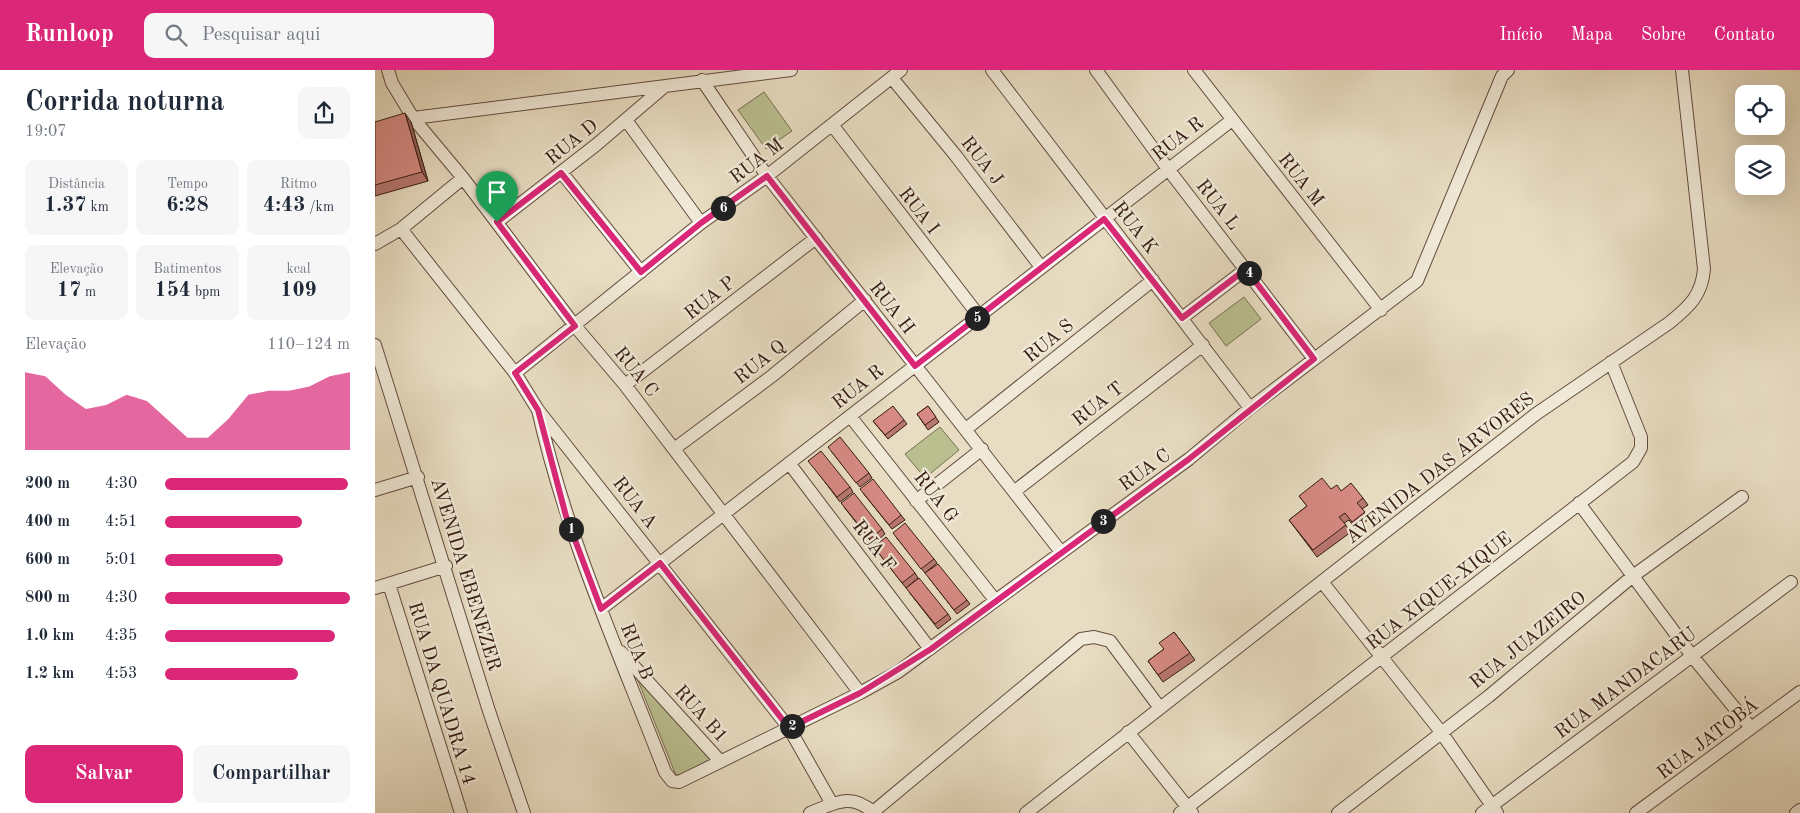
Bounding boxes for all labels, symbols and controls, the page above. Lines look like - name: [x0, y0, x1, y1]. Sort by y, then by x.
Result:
- search box: [144, 13, 494, 58]
- icon: search: [162, 21, 190, 49]
- text: Runloop: [25, 23, 114, 47]
- text: Pesquisar aqui: [202, 26, 320, 45]
- text: Início: [1499, 26, 1543, 44]
- text: Mapa: [1571, 26, 1613, 44]
- text: Sobre: [1641, 26, 1686, 44]
- text: Contato: [1714, 26, 1775, 44]
- map controls: [1735, 85, 1785, 195]
- button: locate: [1735, 85, 1785, 135]
- button: share: [298, 87, 350, 139]
- text: Corrida noturna: [25, 89, 225, 117]
- street label: RUA R: [1149, 114, 1208, 166]
- street label: RUA D: [543, 116, 602, 169]
- text: 19:07: [25, 124, 67, 140]
- street label: RUA J: [956, 134, 1006, 189]
- street label: RUA M: [727, 136, 788, 188]
- button: layers: [1735, 145, 1785, 195]
- street label: RUA M: [1274, 150, 1327, 211]
- pin: [476, 171, 518, 222]
- text: Distância: [48, 177, 105, 191]
- text: Tempo: [167, 177, 208, 191]
- text: Ritmo: [280, 177, 317, 191]
- street label: RUA L: [1192, 177, 1243, 234]
- icon: arrive: [483, 178, 511, 206]
- street label: RUA I: [894, 185, 942, 238]
- text: 1.37: [44, 195, 87, 216]
- text: 6:28: [166, 195, 209, 216]
- text: 4:43: [263, 195, 305, 216]
- pin: 6: [711, 196, 735, 220]
- street label: RUA K: [1108, 199, 1160, 258]
- text: km: [87, 200, 109, 214]
- text: /km: [305, 200, 334, 214]
- text: 6: [719, 201, 728, 215]
- pin: 4: [1237, 260, 1261, 286]
- text: Elevação: [50, 262, 103, 276]
- text: Batimentos: [153, 262, 222, 276]
- text: kcal: [286, 262, 311, 276]
- text: 4: [1245, 266, 1254, 280]
- street label: RUA P: [682, 273, 740, 325]
- street label: RUA H: [865, 279, 917, 338]
- text: 17: [57, 280, 81, 301]
- text: 154: [154, 280, 191, 301]
- text: 109: [280, 280, 317, 301]
- text: m: [81, 285, 96, 299]
- text: bpm: [191, 285, 221, 299]
- pin: 5: [965, 306, 989, 330]
- text: 5: [973, 311, 982, 325]
- street label: RUA S: [1021, 316, 1078, 367]
- text: Elevação: [25, 337, 86, 353]
- text: 110–124 m: [267, 337, 350, 353]
- street label: RUA Q: [731, 337, 790, 389]
- street label: RUA C: [609, 344, 661, 401]
- street label: RUA R: [829, 362, 888, 414]
- street label: RUA T: [1069, 379, 1128, 431]
- street label: AVENIDA DAS ÁRVORES: [1340, 387, 1538, 548]
- street label: RUA C: [1116, 446, 1175, 496]
- street label: RUA G: [909, 468, 961, 527]
- street label: RUA A: [608, 474, 660, 534]
- text: 200 m: [25, 476, 70, 492]
- text: 4:30: [105, 476, 137, 492]
- street label: AVENIDA EBENEZER: [426, 476, 503, 674]
- pin: 3: [1091, 508, 1115, 534]
- text: 400 m: [25, 514, 70, 530]
- text: 4:51: [105, 514, 137, 530]
- text: 3: [1099, 514, 1108, 528]
- pin: 1: [559, 516, 583, 542]
- street label: RUA F: [848, 517, 898, 576]
- text: 1: [567, 522, 576, 536]
- street label: RUA XIQUE-XIQUE: [1363, 529, 1516, 654]
- text: 600 m: [25, 552, 70, 568]
- text: 5:01: [105, 552, 137, 568]
- street label: RUA JUAZEIRO: [1467, 588, 1590, 693]
- text: 800 m: [25, 590, 70, 606]
- text: 4:30: [105, 590, 137, 606]
- street label: RUA DA QUADRA 14: [404, 600, 478, 788]
- street label: RUA B: [616, 621, 656, 683]
- street label: RUA MANDACARU: [1552, 625, 1701, 743]
- text: 1.0 km: [25, 628, 74, 644]
- text: 4:35: [105, 628, 137, 644]
- text: 1.2 km: [25, 666, 74, 682]
- text: 4:53: [105, 666, 137, 682]
- street label: RUA B1: [670, 682, 731, 747]
- street label: RUA JATOBÁ: [1652, 692, 1763, 784]
- pin: 2: [779, 714, 805, 738]
- text: 2: [788, 719, 797, 733]
- button: Salvar: [25, 745, 183, 803]
- button: Compartilhar: [193, 745, 350, 803]

